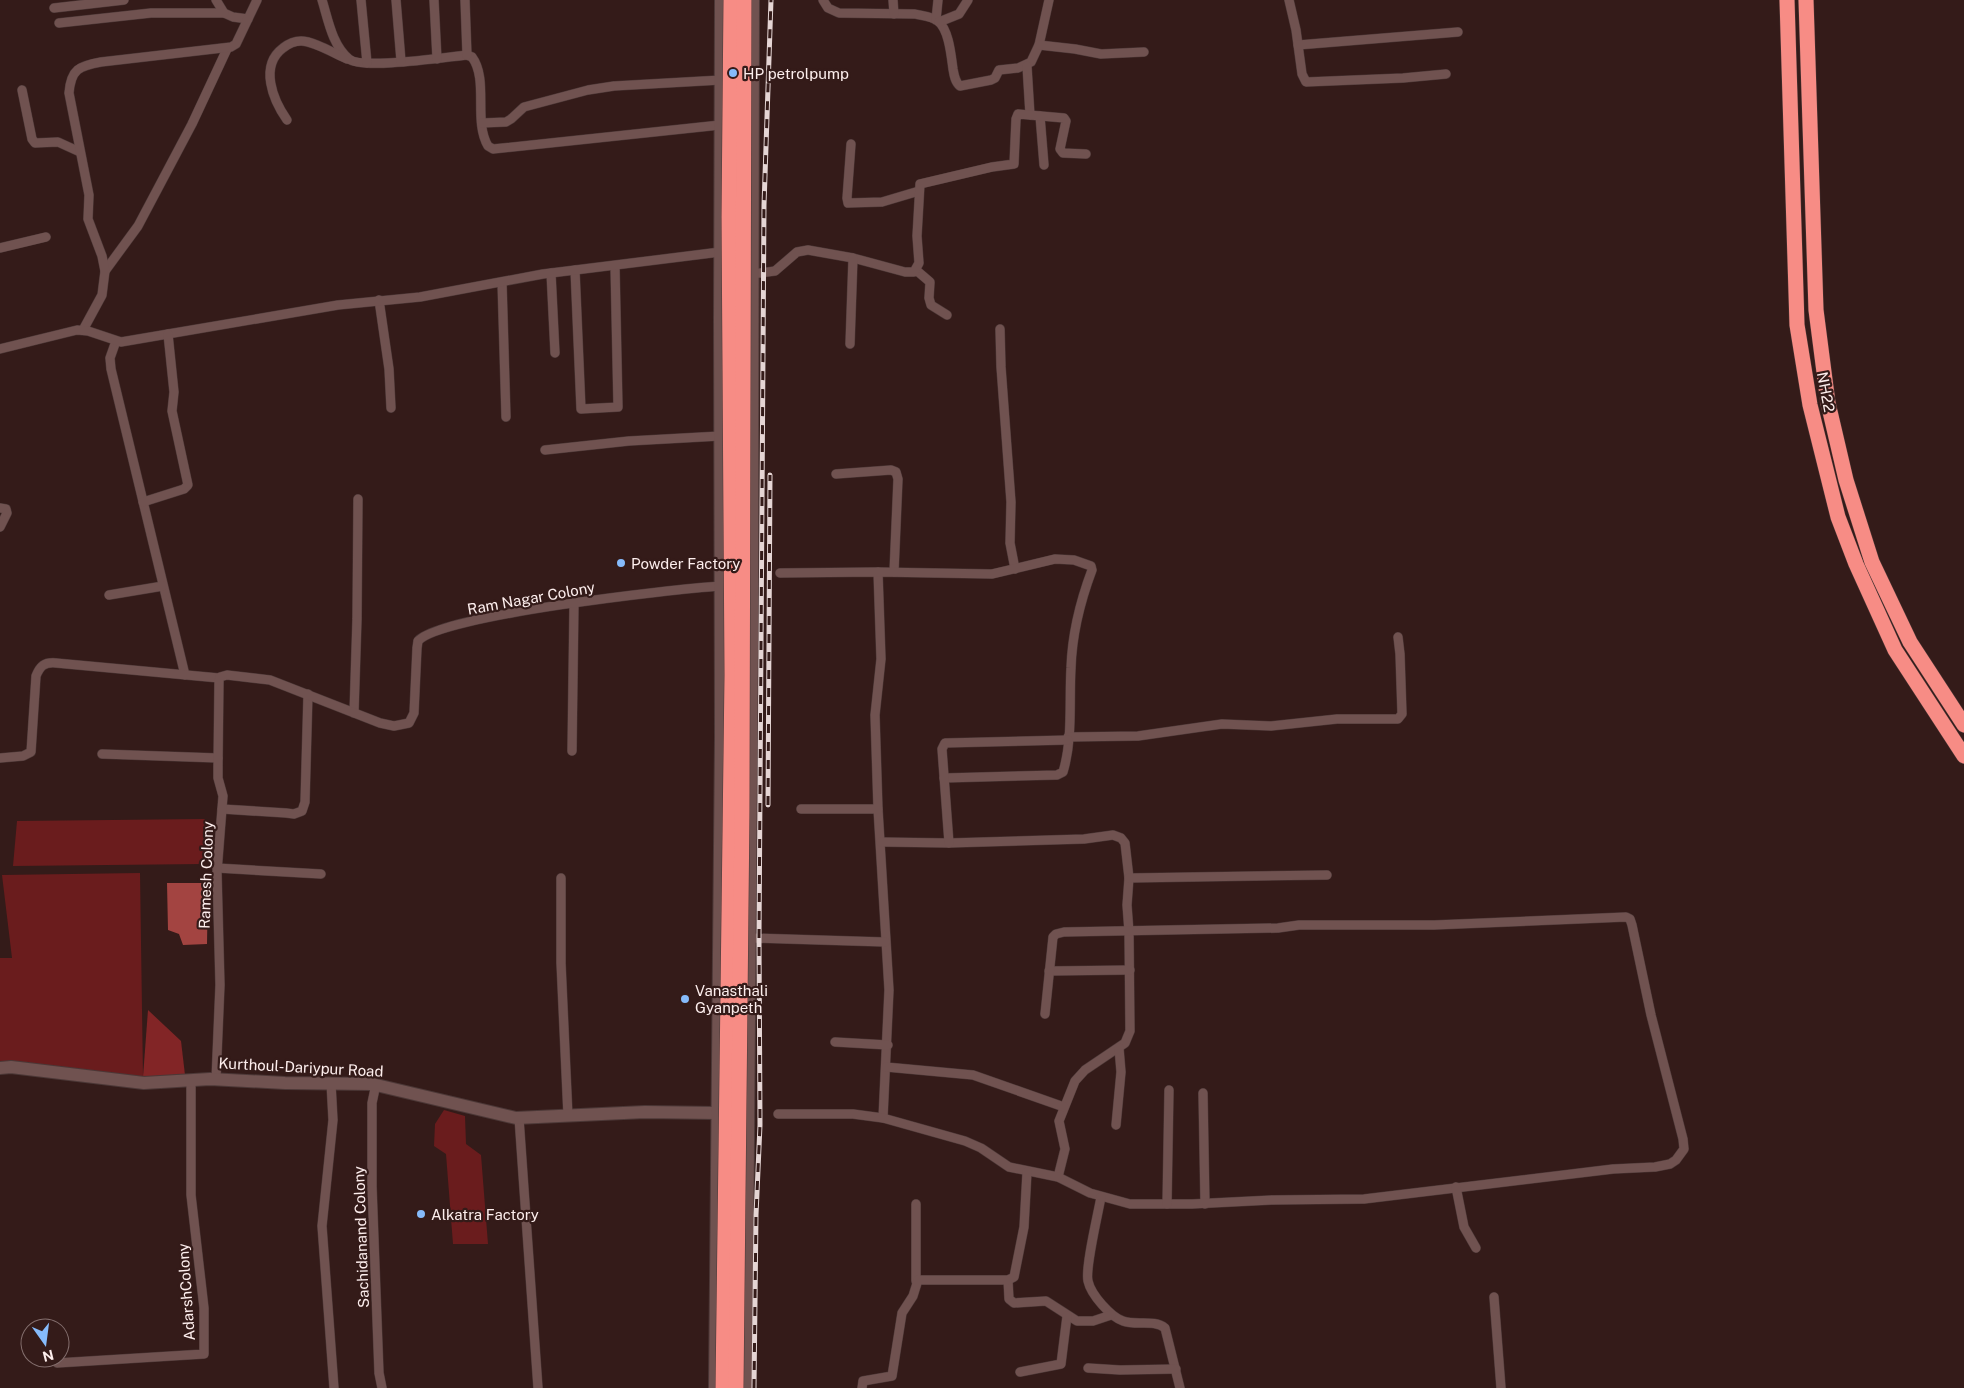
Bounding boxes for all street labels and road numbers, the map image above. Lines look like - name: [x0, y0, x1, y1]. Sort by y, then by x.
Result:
- street label: NH22: [1814, 370, 1838, 414]
- street label: Ram Nagar Colony: [466, 578, 596, 618]
- street label: Ramesh Colony: [196, 821, 216, 929]
- street label: Kurthoul-Dariypur Road: [218, 1054, 384, 1080]
- street label: Sachidanand Colony: [350, 1166, 372, 1308]
- street label: AdarshColony: [174, 1243, 198, 1341]

